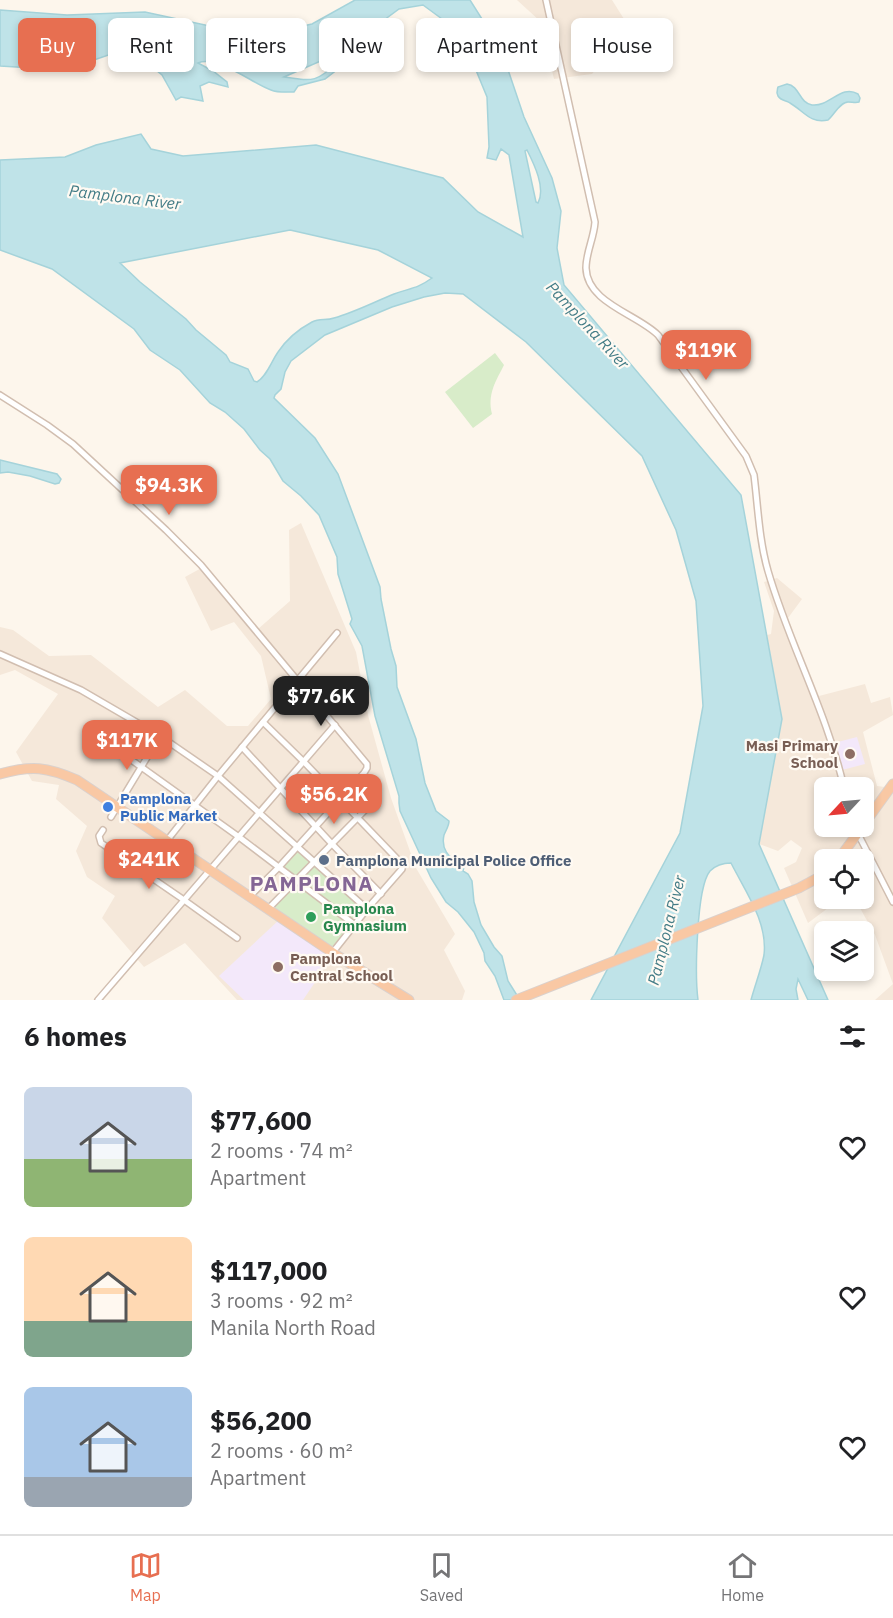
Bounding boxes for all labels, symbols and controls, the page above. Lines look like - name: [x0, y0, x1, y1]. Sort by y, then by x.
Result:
- chip: Buy: [18, 18, 96, 72]
- chip: Rent: [108, 18, 194, 72]
- chip: Filters: [206, 18, 307, 72]
- chip: New: [319, 18, 404, 72]
- chip: Apartment: [416, 18, 559, 72]
- chip: House: [571, 18, 673, 72]
- water label: Pamplona River: [68, 180, 183, 214]
- water label: Pamplona River: [542, 277, 634, 374]
- pin: $119K: [664, 330, 748, 381]
- text: $119K: [675, 336, 737, 363]
- pin: $94.3K: [120, 465, 218, 516]
- text: $94.3K: [135, 471, 203, 498]
- pin: $77.6K: [272, 676, 370, 727]
- text: $77.6K: [287, 682, 355, 709]
- pin: $117K: [85, 720, 169, 771]
- text: $117K: [96, 726, 158, 753]
- place label: Masi Primary School: [746, 736, 838, 772]
- marker: Masi Primary School: [843, 747, 857, 761]
- pin: $56.2K: [285, 774, 383, 825]
- north arrow: [814, 777, 874, 837]
- map controls: [814, 777, 874, 981]
- text: $56.2K: [300, 780, 368, 807]
- place label: Pamplona Public Market: [120, 789, 218, 825]
- marker: Pamplona Public Market: [101, 800, 115, 814]
- pin: $241K: [107, 839, 191, 890]
- text: $241K: [118, 845, 180, 872]
- button: locate: [814, 849, 874, 909]
- place label: Pamplona Municipal Police Office: [336, 851, 571, 870]
- marker: Pamplona Municipal Police Office: [317, 853, 331, 867]
- district label: PAMPLONA: [250, 869, 374, 897]
- water label: Pamplona River: [643, 872, 690, 987]
- place label: Pamplona Gymnasium: [323, 899, 407, 935]
- marker: Pamplona Gymnasium: [304, 910, 318, 924]
- button: layers: [814, 921, 874, 981]
- place label: Pamplona Central School: [290, 949, 393, 985]
- marker: Pamplona Central School: [271, 960, 285, 974]
- text: 6 homes: [24, 1019, 127, 1053]
- icon: filters: [836, 1020, 869, 1053]
- text: $77,600: [210, 1103, 312, 1137]
- icon: home: [72, 1111, 144, 1183]
- icon: heart: [836, 1131, 869, 1164]
- text: 2 rooms · 74 m²: [210, 1137, 353, 1164]
- text: Apartment: [210, 1164, 306, 1191]
- text: $117,000: [210, 1253, 327, 1287]
- icon: home: [72, 1261, 144, 1333]
- icon: heart: [836, 1281, 869, 1314]
- text: 3 rooms · 92 m²: [210, 1287, 353, 1314]
- text: Manila North Road: [210, 1314, 376, 1341]
- text: $56,200: [210, 1403, 312, 1437]
- icon: home: [72, 1411, 144, 1483]
- icon: heart: [836, 1431, 869, 1464]
- text: 2 rooms · 60 m²: [210, 1437, 353, 1464]
- text: Apartment: [210, 1464, 306, 1491]
- tab: Map: [129, 1549, 162, 1605]
- tab: Saved: [420, 1549, 463, 1605]
- tab: Home: [721, 1549, 764, 1605]

